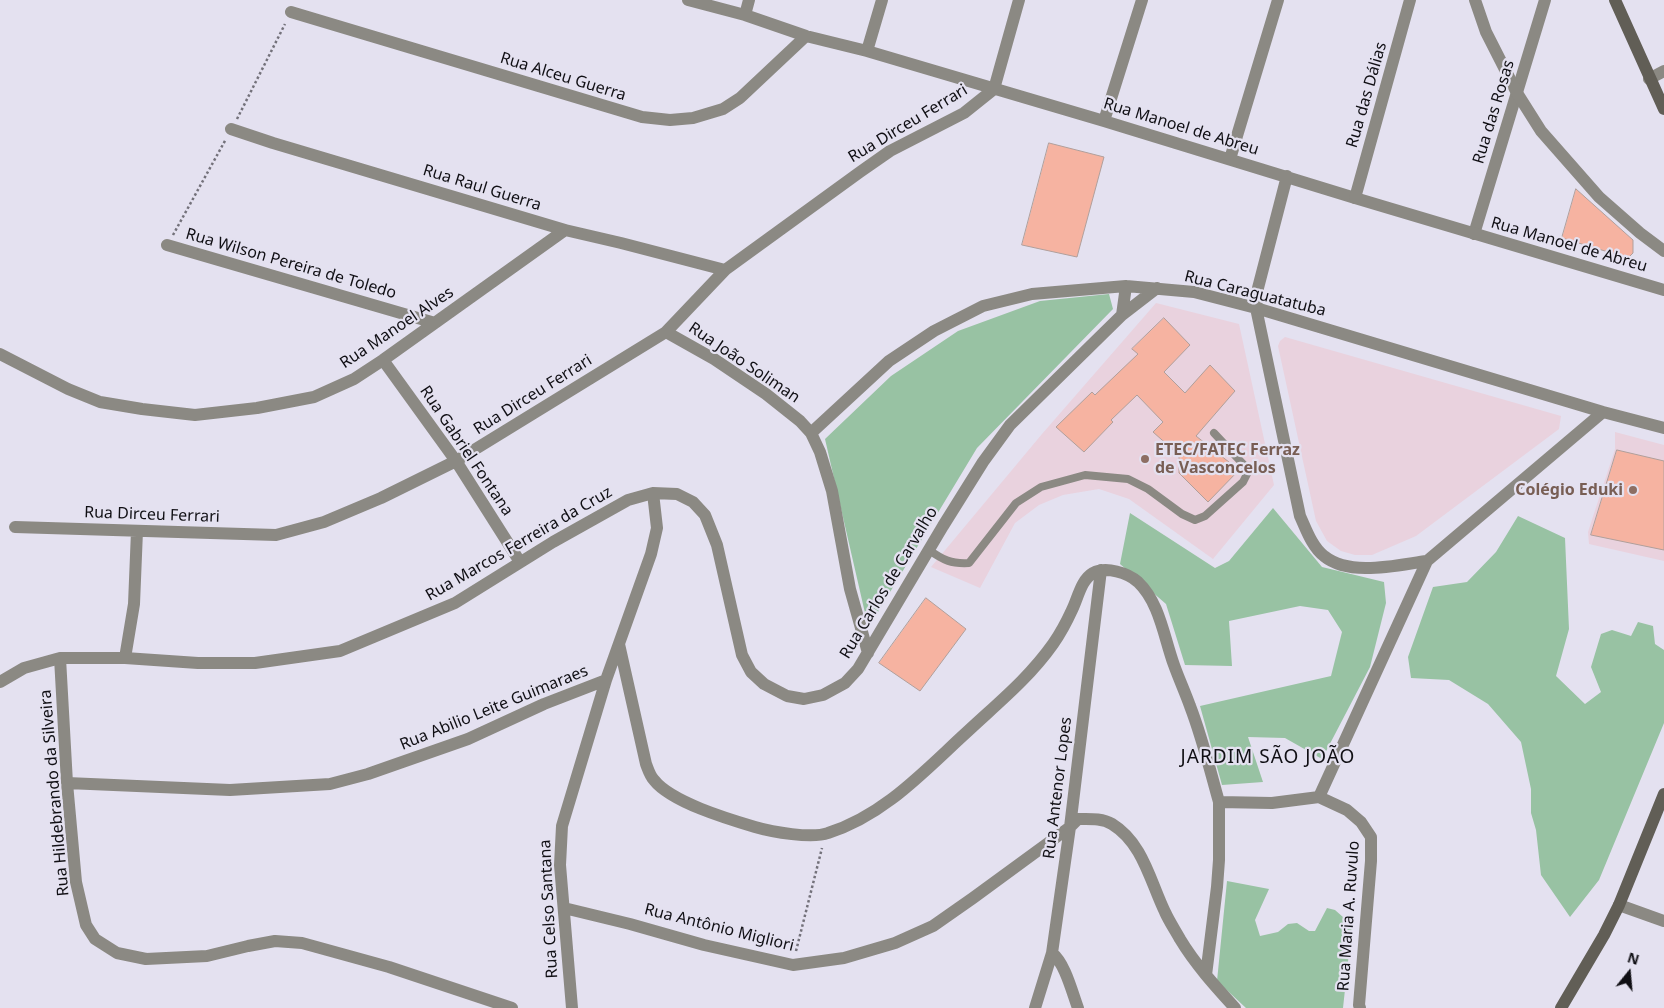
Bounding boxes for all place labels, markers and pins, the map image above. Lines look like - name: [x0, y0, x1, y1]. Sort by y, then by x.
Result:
- place label: ETEC/FATEC Ferraz de Vasconcelos: [1155, 440, 1300, 478]
- marker: ETEC/FATEC Ferraz de Vasconcelos: [1139, 453, 1151, 465]
- place label: Colégio Eduki: [1515, 480, 1623, 500]
- marker: Colégio Eduki: [1627, 484, 1639, 496]

